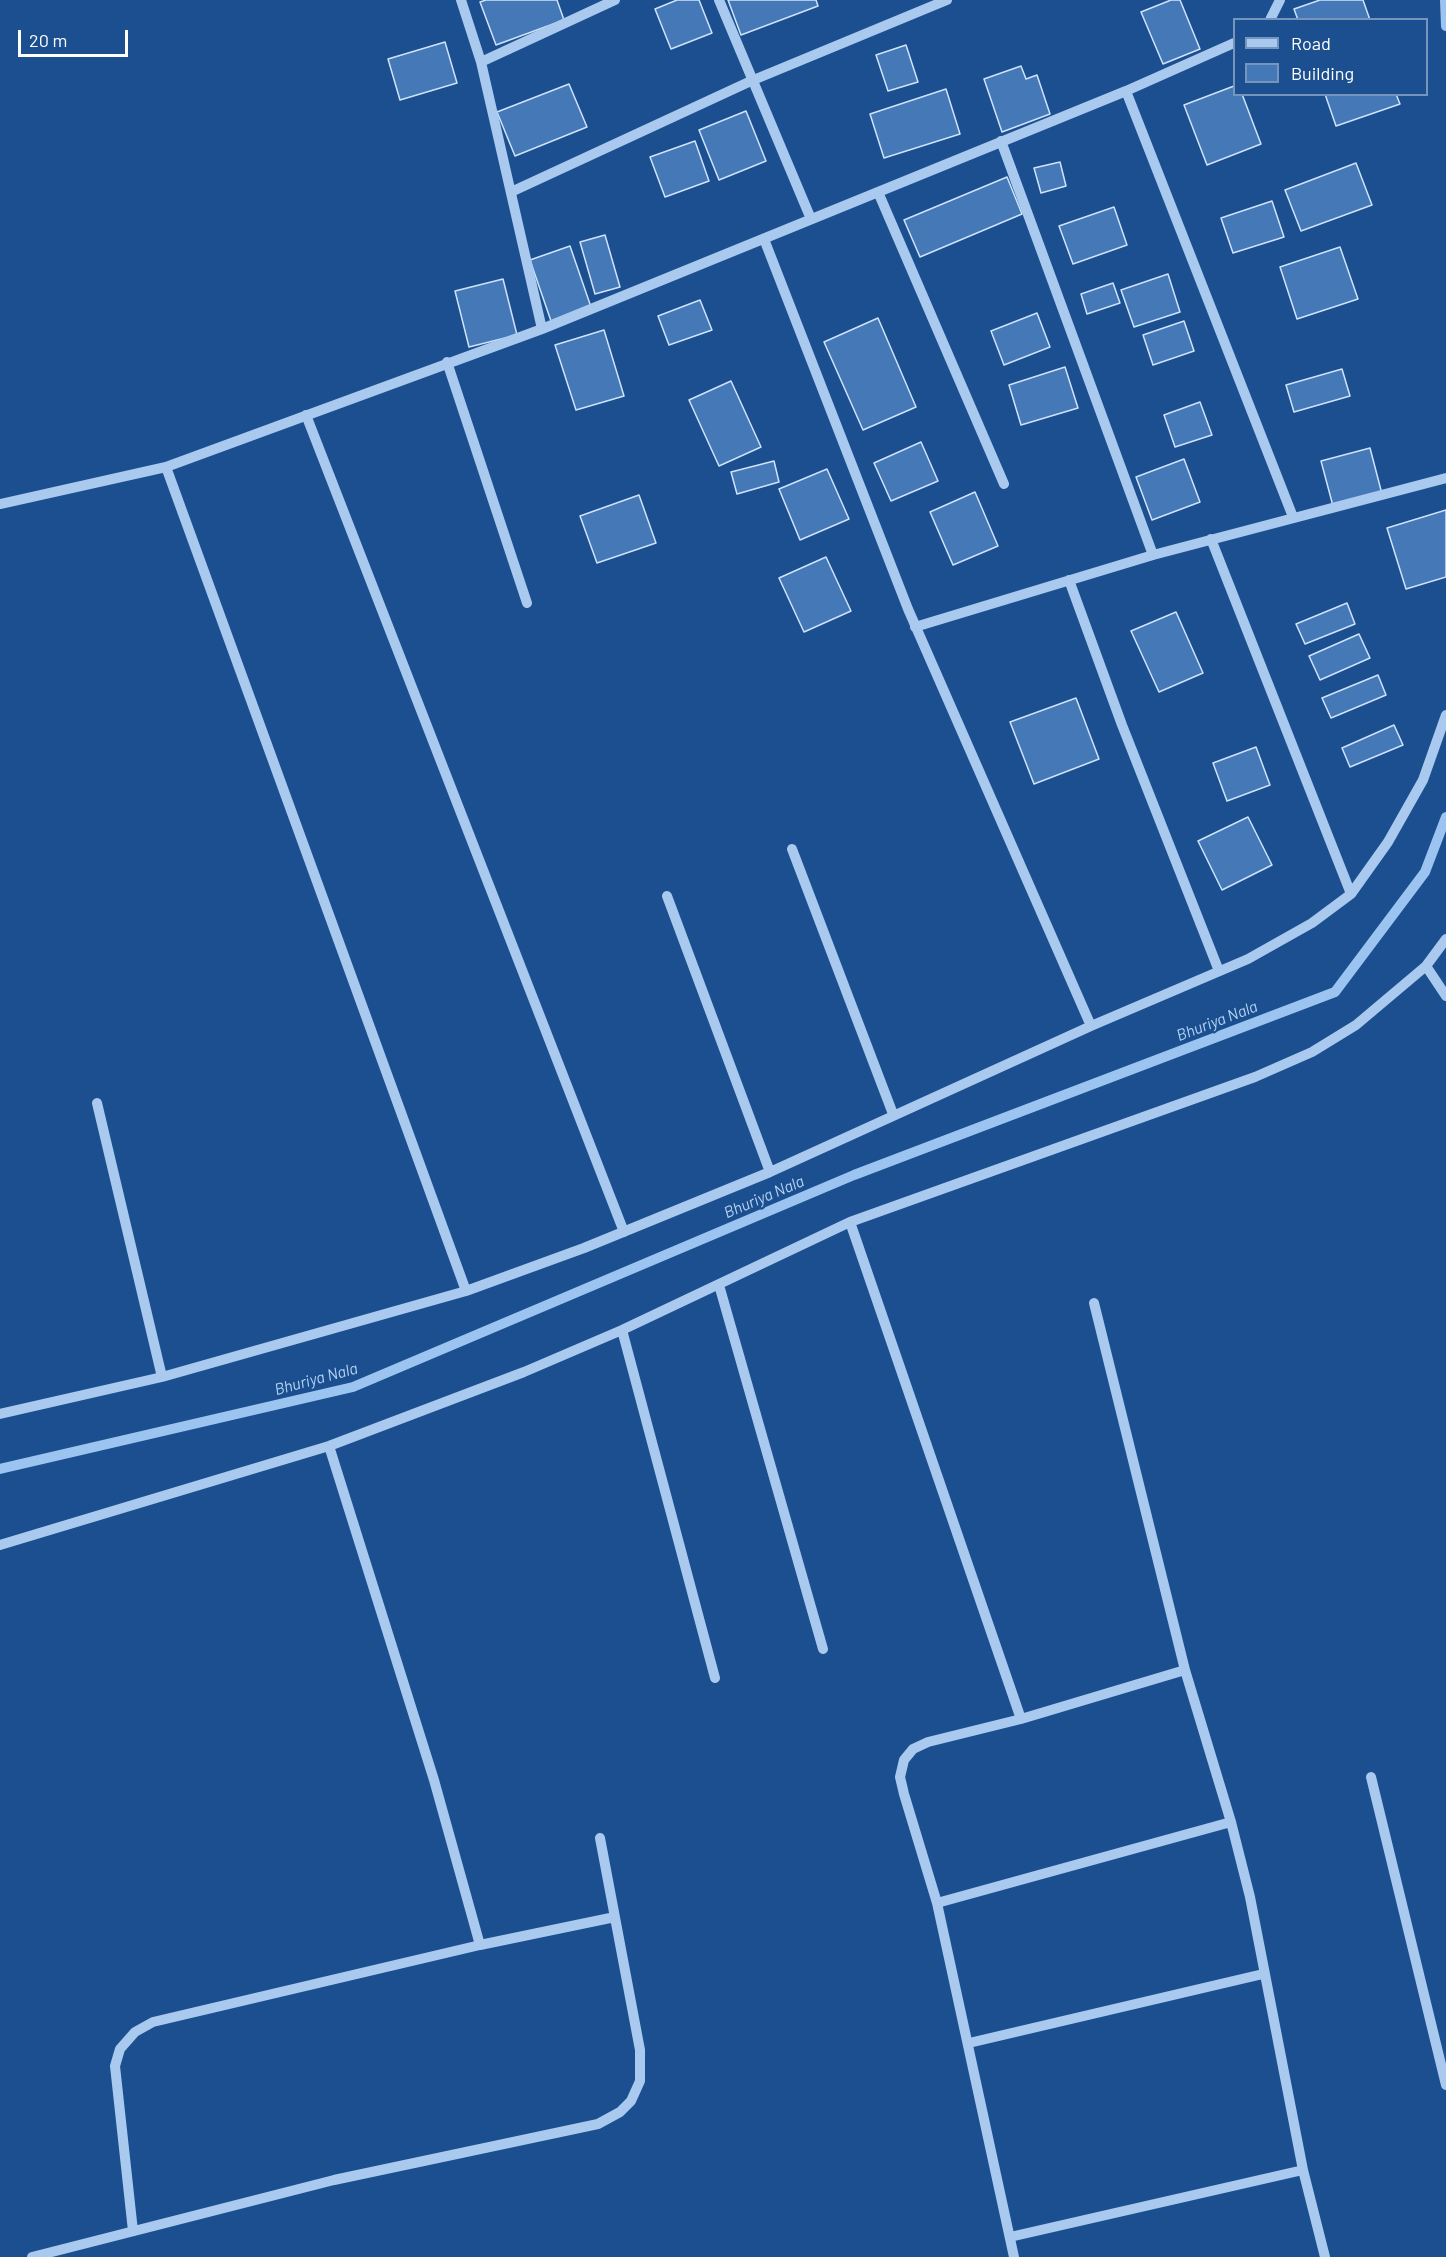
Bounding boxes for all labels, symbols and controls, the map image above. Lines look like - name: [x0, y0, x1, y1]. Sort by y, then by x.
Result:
- scale bar: [21, 18, 130, 56]
- legend: [1233, 18, 1428, 96]
- text: 20 m: [29, 29, 67, 51]
- text: Road: [1291, 32, 1331, 54]
- text: Building: [1291, 62, 1354, 84]
- water label: Bhuriya Nala: [1174, 997, 1260, 1045]
- water label: Bhuriya Nala: [721, 1171, 807, 1223]
- water label: Bhuriya Nala: [272, 1359, 360, 1399]

